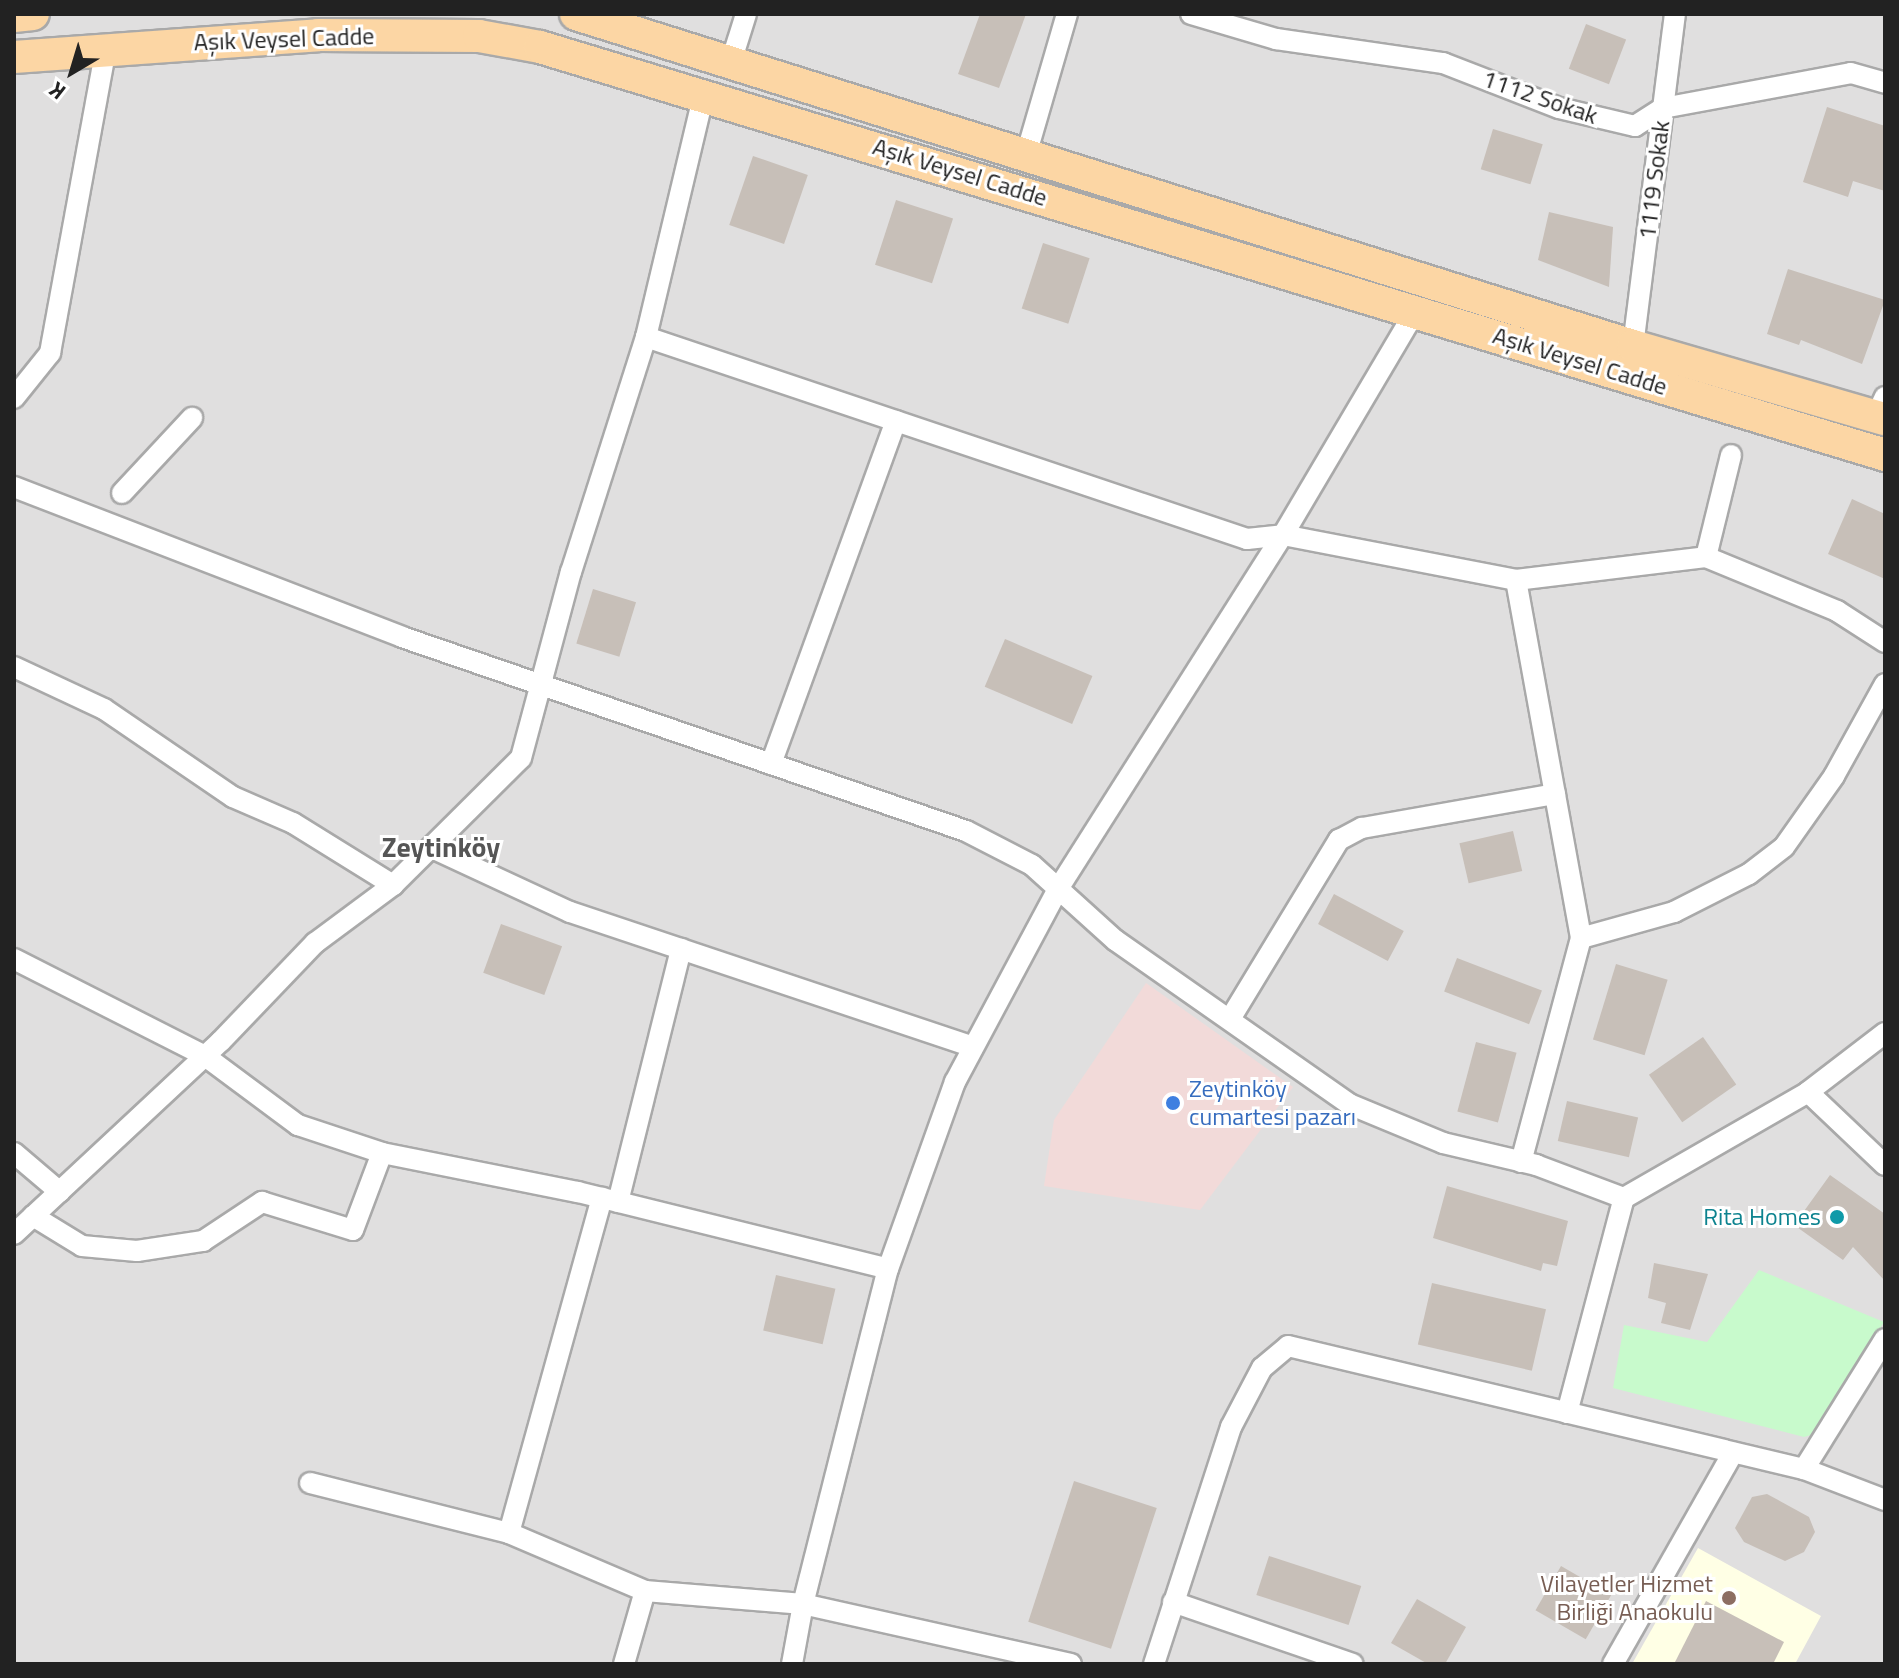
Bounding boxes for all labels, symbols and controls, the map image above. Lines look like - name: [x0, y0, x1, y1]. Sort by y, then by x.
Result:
- street label: Aşık Veysel Cadde: [193, 21, 375, 57]
- north arrow: [32, 32, 112, 112]
- street label: 1112 Sokak: [1479, 64, 1601, 130]
- text: K: [42, 74, 73, 108]
- street label: 1119 Sokak: [1632, 119, 1676, 241]
- street label: Aşık Veysel Cadde: [869, 132, 1051, 212]
- street label: Aşık Veysel Cadde: [1489, 321, 1671, 401]
- district label: Zeytinköy: [382, 830, 500, 864]
- place label: Zeytinköy cumartesi pazarı: [1189, 1075, 1356, 1131]
- marker: Zeytinköy cumartesi pazarı: [1164, 1094, 1182, 1112]
- place label: Rita Homes: [1703, 1203, 1821, 1231]
- marker: Rita Homes: [1828, 1208, 1846, 1226]
- place label: Vilayetler Hizmet Birliği Anaokulu: [1540, 1570, 1713, 1626]
- marker: Vilayetler Hizmet Birliği Anaokulu: [1720, 1589, 1738, 1607]

